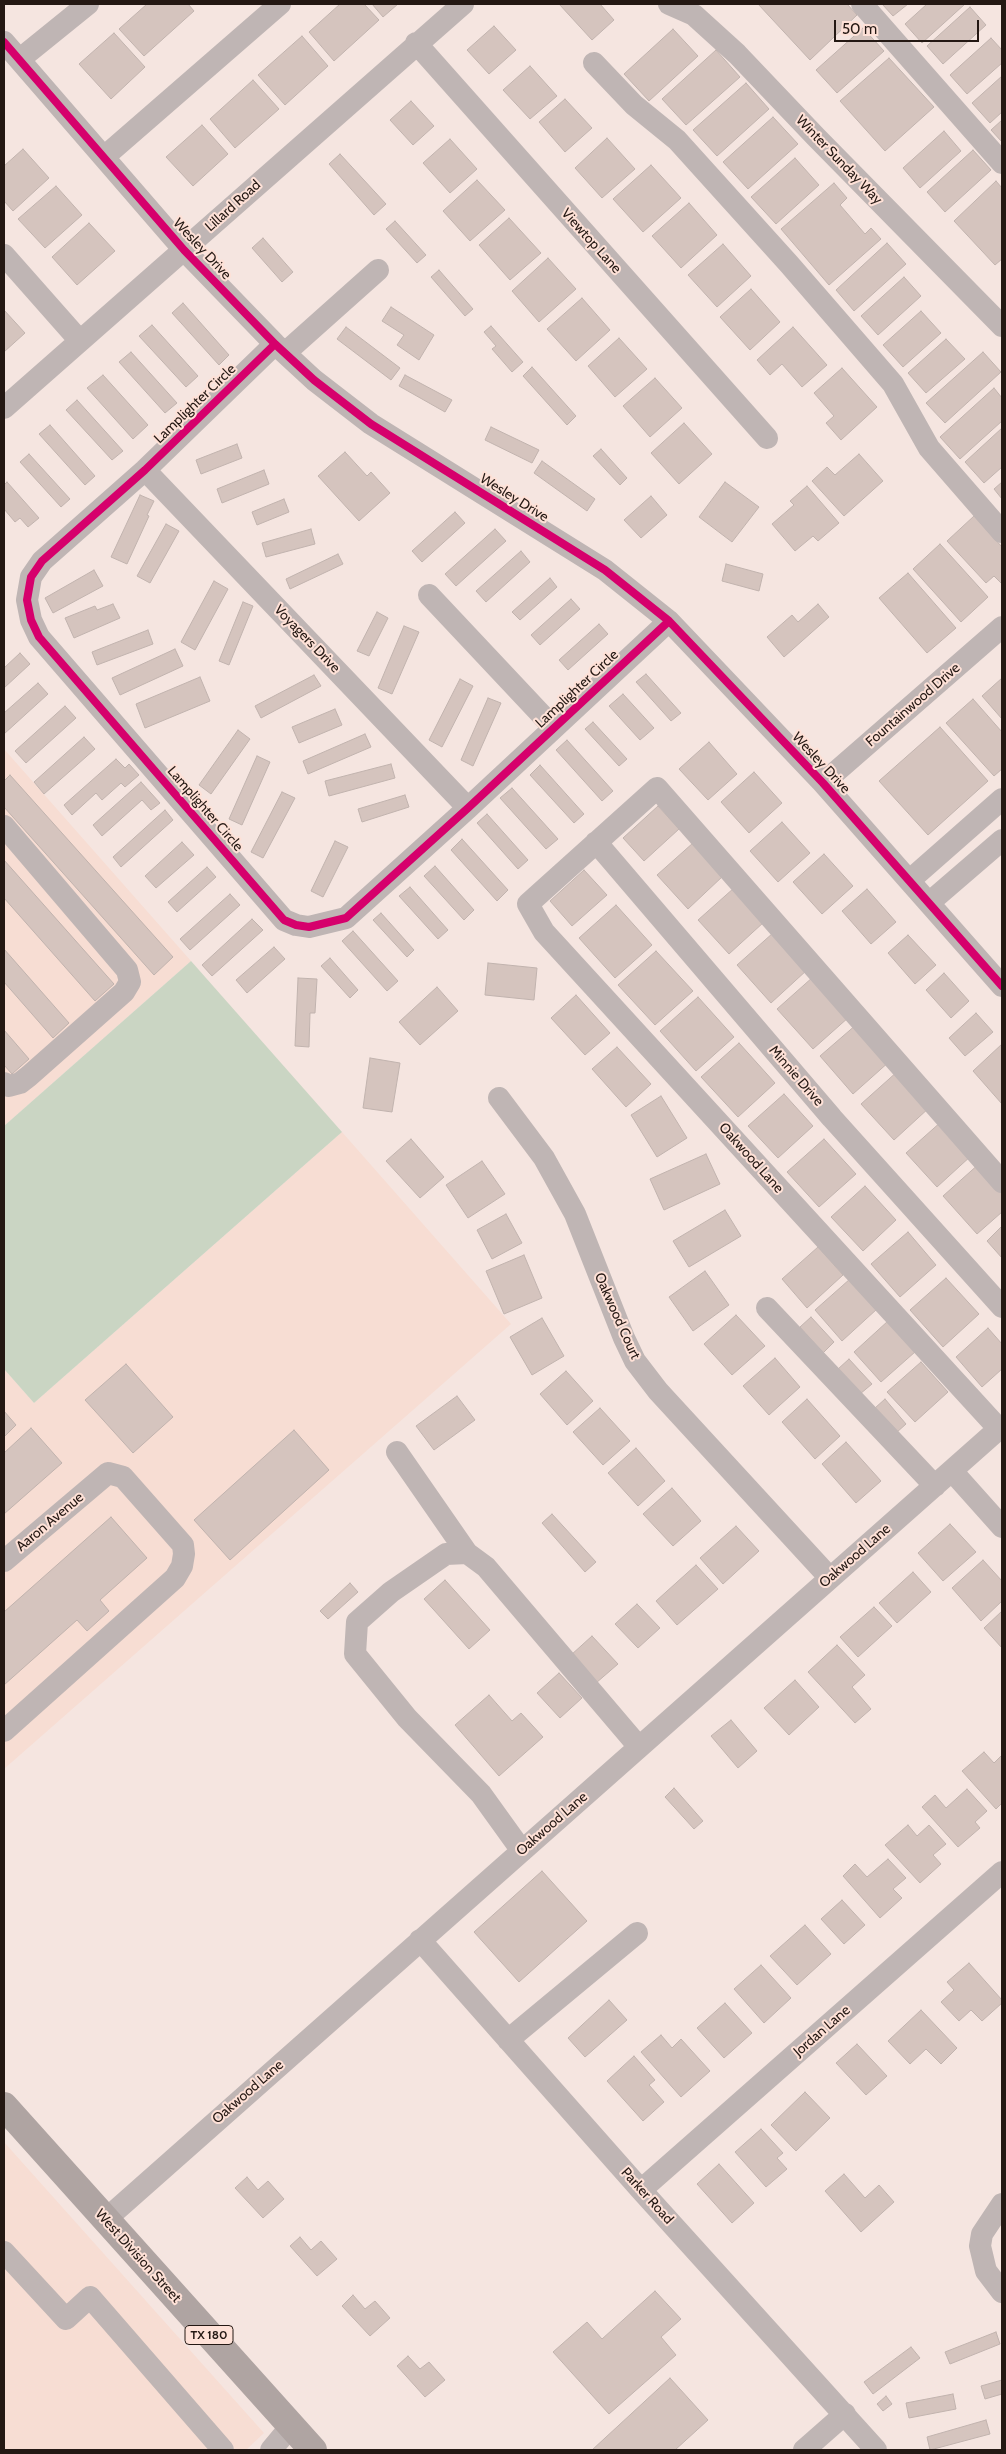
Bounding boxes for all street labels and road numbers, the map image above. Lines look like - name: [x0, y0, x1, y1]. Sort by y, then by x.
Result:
- street label: Winter Sunday Way: [792, 112, 886, 208]
- street label: Lillard Road: [202, 177, 264, 235]
- street label: Viewtop Lane: [557, 205, 625, 277]
- street label: Wesley Drive: [169, 215, 235, 283]
- street label: Lamplighter Circle: [151, 361, 239, 447]
- street label: Wesley Drive: [477, 470, 551, 526]
- street label: Voyagers Drive: [270, 602, 344, 676]
- street label: Lamplighter Circle: [532, 646, 622, 732]
- street label: Fountainwood Drive: [862, 660, 964, 750]
- street label: Wesley Drive: [788, 729, 854, 797]
- street label: Lamplighter Circle: [164, 763, 246, 855]
- street label: Minnie Drive: [765, 1042, 827, 1110]
- street label: Oakwood Lane: [715, 1119, 787, 1197]
- street label: Oakwood Court: [590, 1270, 644, 1362]
- street label: Aaron Avenue: [13, 1489, 87, 1555]
- street label: Oakwood Lane: [816, 1521, 894, 1591]
- street label: Oakwood Lane: [513, 1789, 591, 1859]
- street label: Jordan Lane: [790, 2002, 854, 2060]
- street label: Oakwood Lane: [209, 2057, 287, 2127]
- street label: Parker Road: [617, 2164, 677, 2228]
- street label: West Division Street: [92, 2206, 184, 2306]
- road number: TX 180: [185, 2326, 233, 2344]

